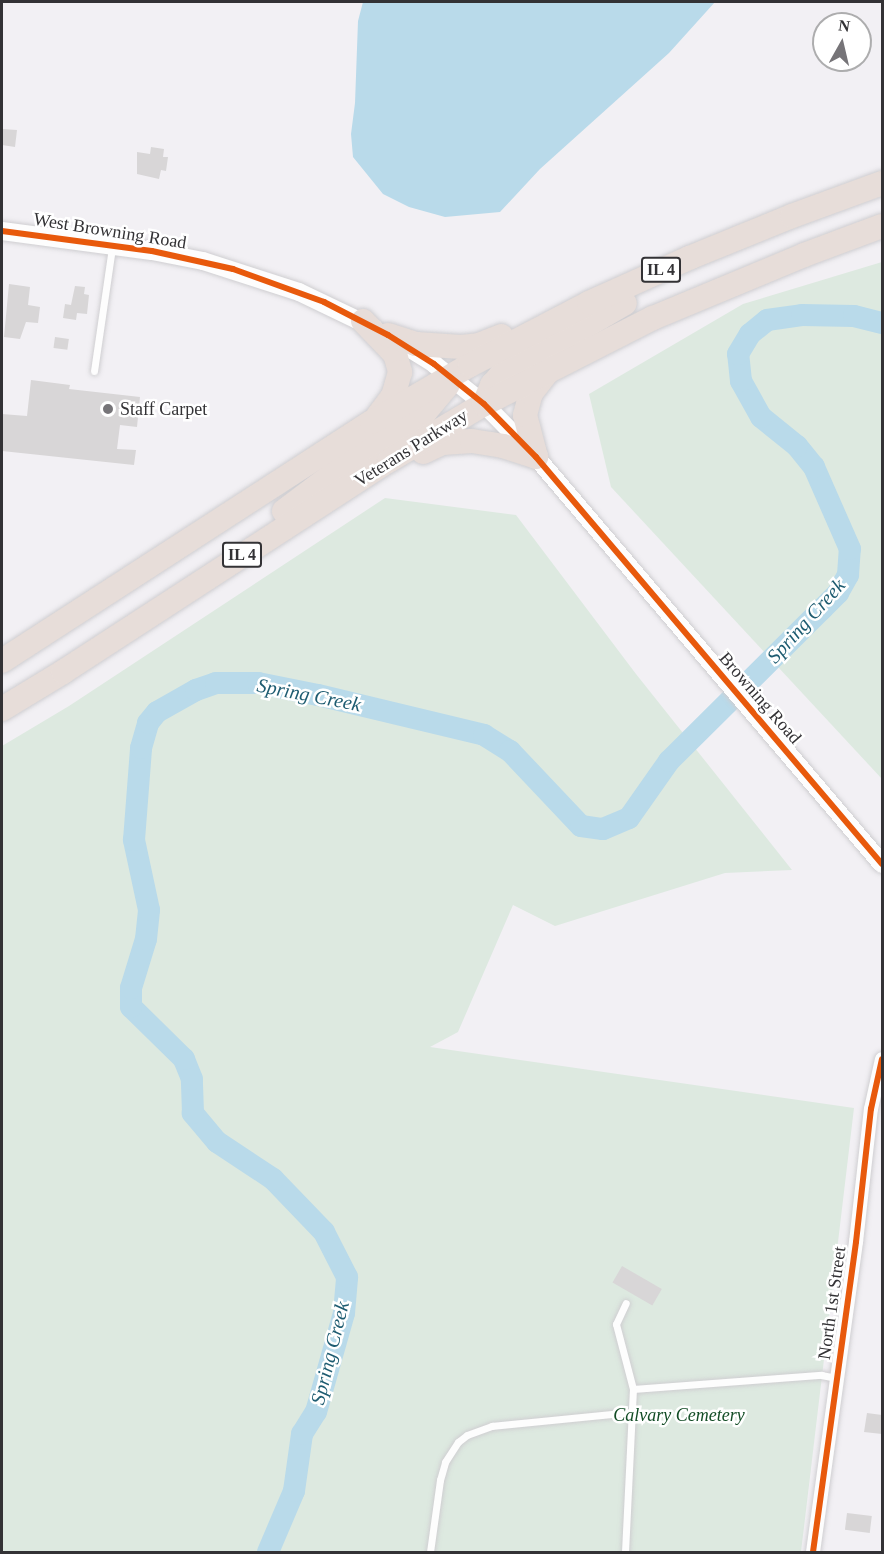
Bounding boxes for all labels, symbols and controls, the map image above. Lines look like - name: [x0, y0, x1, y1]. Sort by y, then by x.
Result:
- north arrow: [812, 12, 872, 72]
- text: N: [837, 16, 851, 35]
- street label: West Browning Road: [32, 208, 188, 254]
- road number: IL 4: [640, 257, 682, 283]
- place label: Staff Carpet: [120, 398, 207, 420]
- marker: Staff Carpet: [101, 402, 115, 416]
- street label: Veterans Parkway: [350, 405, 472, 491]
- road number: IL 4: [221, 542, 263, 568]
- water label: Spring Creek: [762, 574, 850, 668]
- street label: Browning Road: [714, 648, 806, 748]
- water label: Spring Creek: [255, 673, 363, 717]
- street label: North 1st Street: [813, 1245, 851, 1361]
- water label: Spring Creek: [306, 1299, 354, 1407]
- park label: Calvary Cemetery: [613, 1404, 745, 1426]

